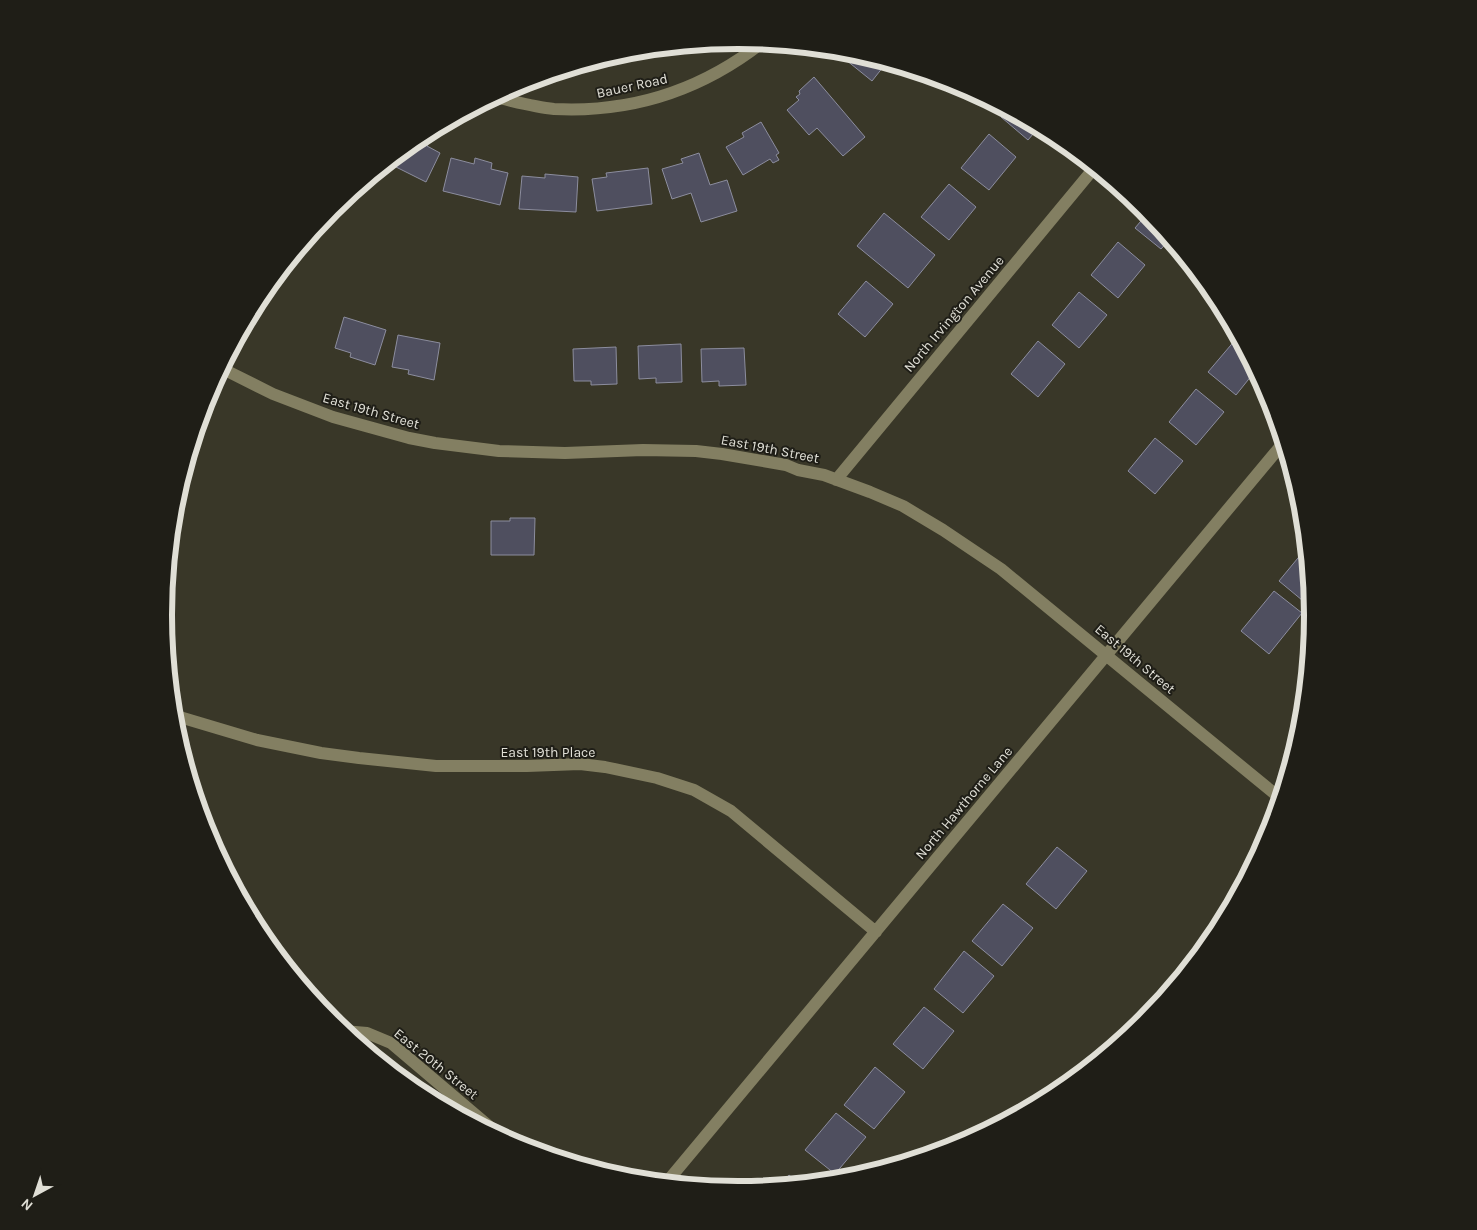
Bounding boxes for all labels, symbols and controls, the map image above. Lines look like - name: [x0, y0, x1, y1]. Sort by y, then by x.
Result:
- street label: Bauer Road: [595, 70, 669, 102]
- street label: North Irvington Avenue: [900, 252, 1008, 376]
- street label: East 19th Street: [321, 389, 421, 433]
- street label: East 19th Street: [719, 431, 821, 467]
- street label: East 19th Street: [1091, 620, 1179, 698]
- street label: North Hawthorne Lane: [912, 743, 1016, 863]
- street label: East 19th Place: [500, 744, 596, 761]
- street label: East 20th Street: [390, 1025, 482, 1103]
- north arrow: [10, 1170, 60, 1220]
- text: N: [18, 1195, 36, 1214]

